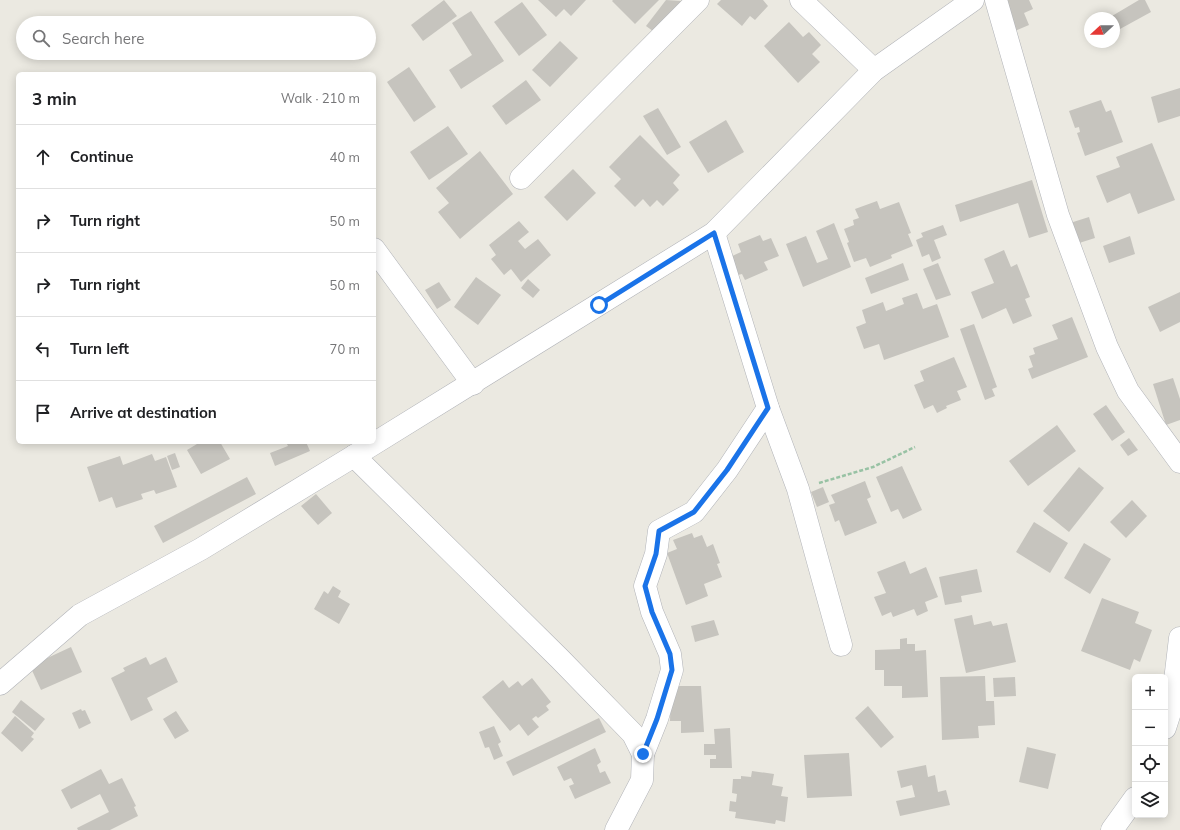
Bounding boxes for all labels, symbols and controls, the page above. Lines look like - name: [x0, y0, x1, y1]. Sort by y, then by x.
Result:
- north arrow: [1084, 12, 1120, 48]
- search box: [16, 16, 376, 60]
- icon: search: [30, 27, 52, 49]
- text: Search here: [62, 29, 144, 48]
- text: 3 min: [32, 88, 77, 109]
- text: Walk · 210 m: [281, 90, 360, 106]
- icon: ahead: [32, 146, 54, 168]
- text: Continue: [70, 147, 133, 166]
- text: 40 m: [330, 149, 360, 165]
- icon: right: [32, 210, 54, 232]
- text: Turn right: [70, 211, 140, 230]
- text: 50 m: [330, 213, 360, 229]
- icon: right: [32, 274, 54, 296]
- text: Turn right: [70, 275, 140, 294]
- text: 50 m: [330, 277, 360, 293]
- route start: [590, 296, 608, 314]
- icon: left: [32, 338, 54, 360]
- text: Turn left: [70, 339, 129, 358]
- text: 70 m: [330, 341, 360, 357]
- icon: arrive: [32, 402, 54, 424]
- text: Arrive at destination: [70, 403, 217, 422]
- map controls: [1132, 674, 1168, 818]
- button: +: [1132, 674, 1168, 710]
- button: −: [1132, 710, 1168, 746]
- route end: [634, 745, 652, 763]
- button: locate: [1132, 746, 1168, 782]
- button: layers: [1132, 782, 1168, 818]

